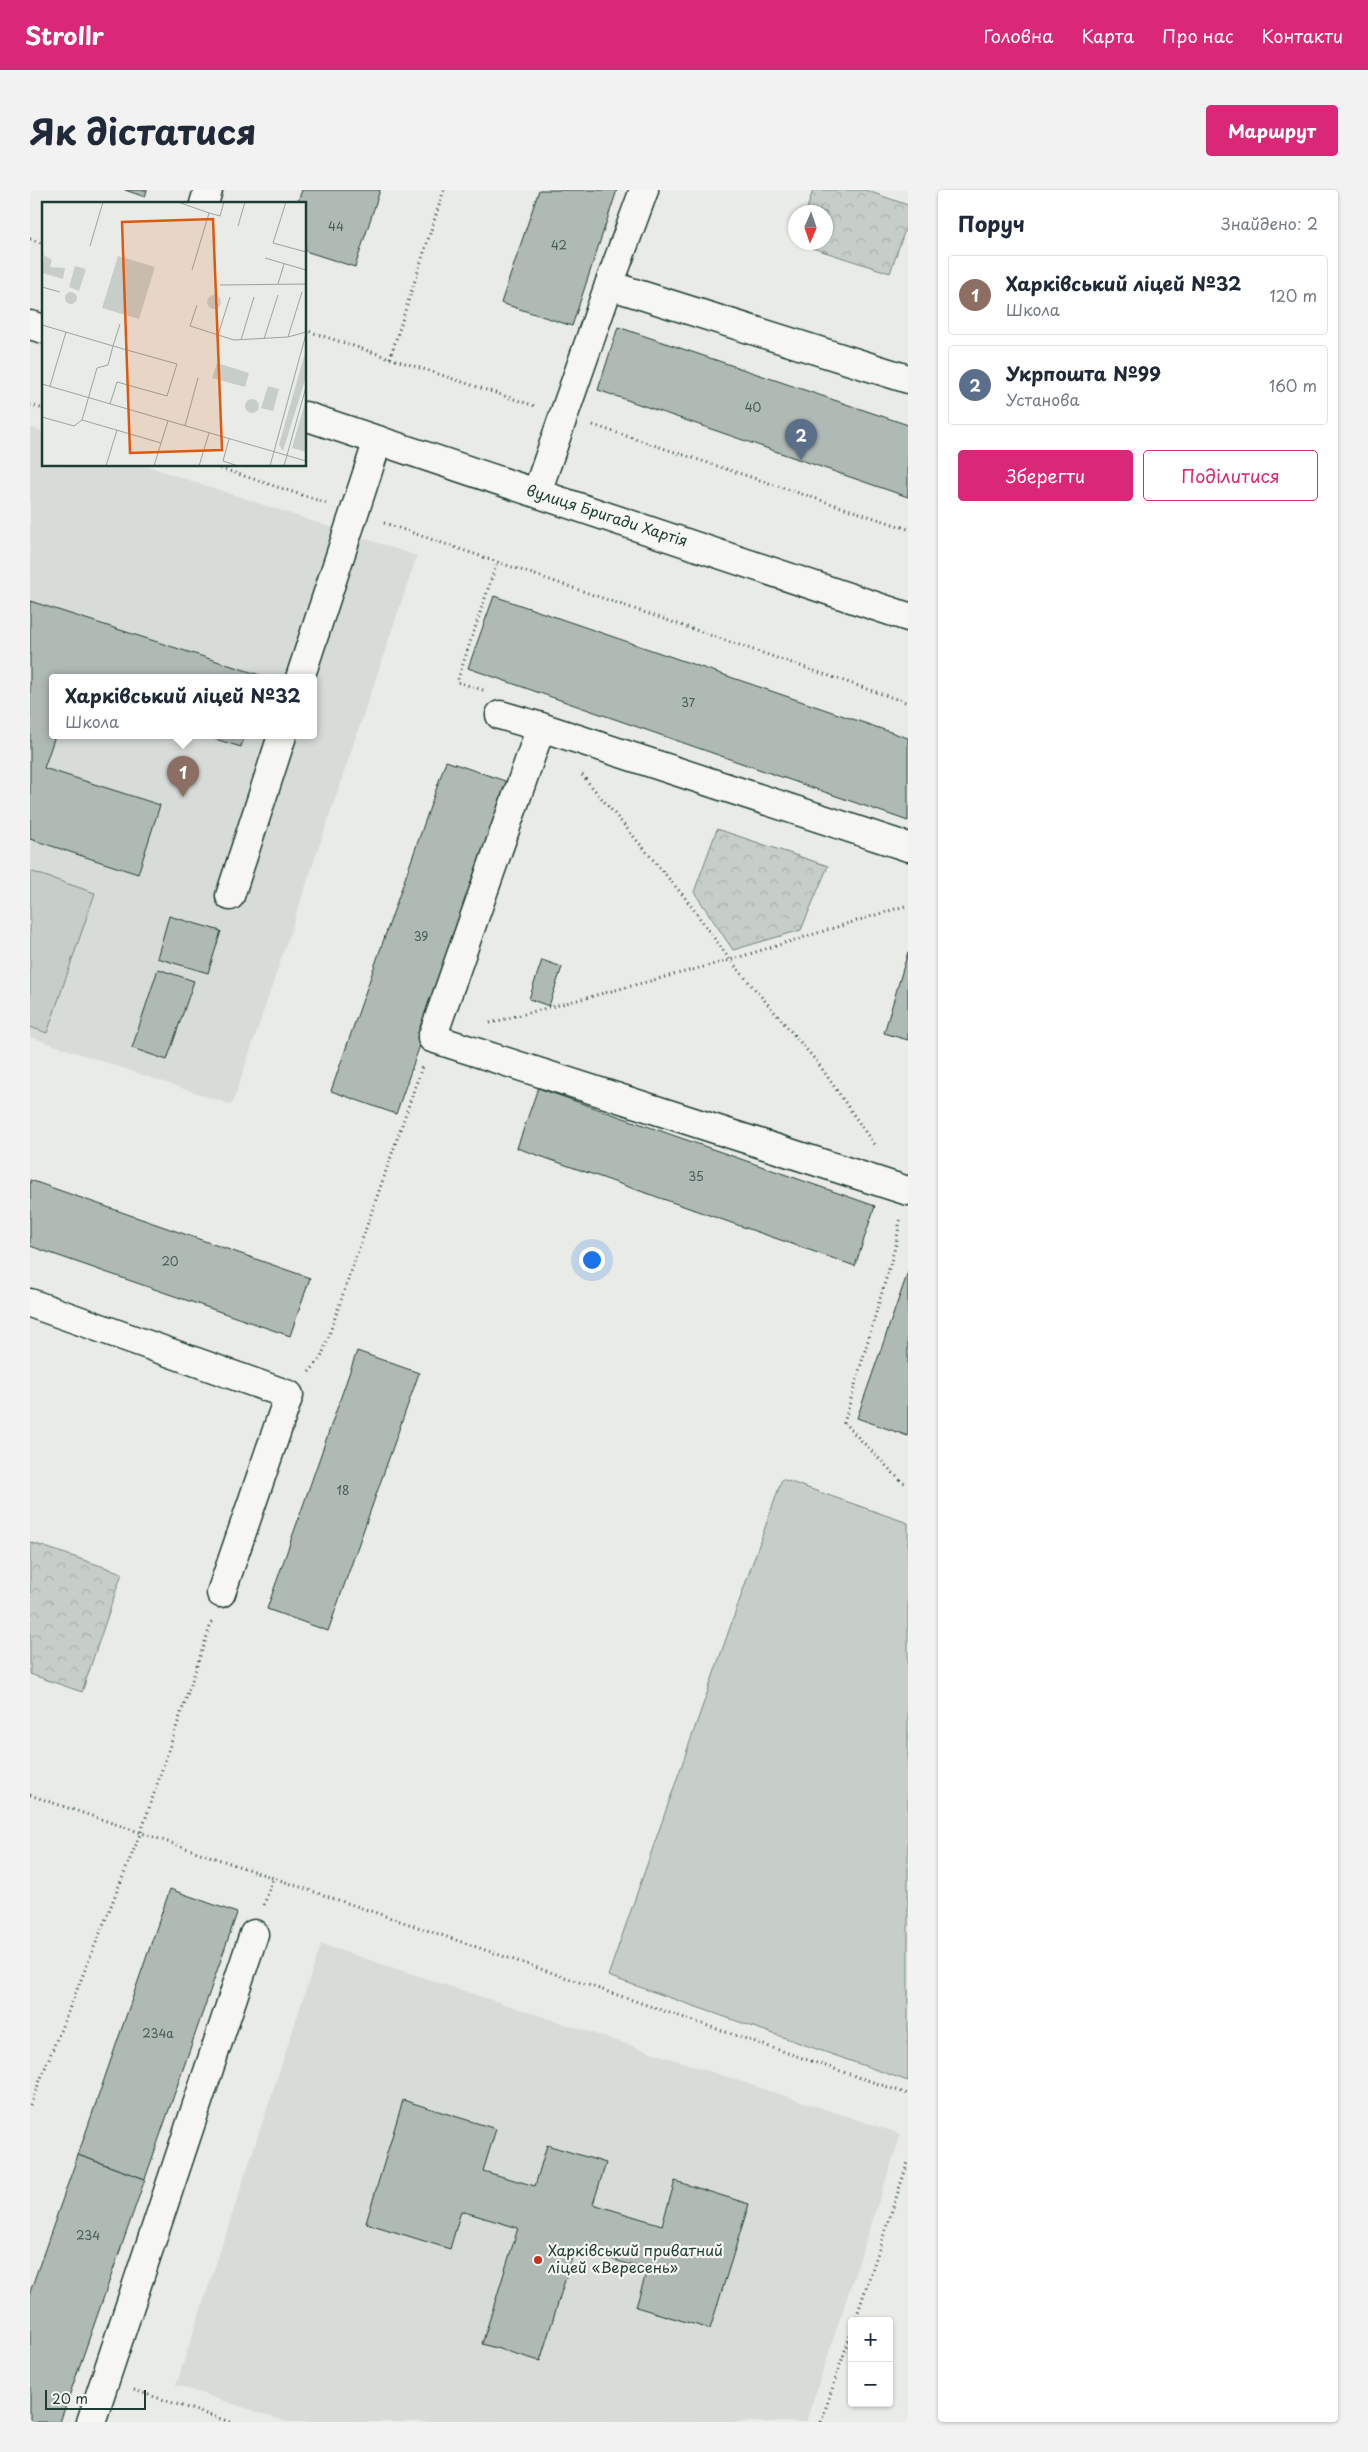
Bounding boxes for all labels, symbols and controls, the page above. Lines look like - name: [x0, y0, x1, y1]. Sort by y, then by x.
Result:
- text: Strollr: [25, 17, 104, 53]
- text: Головна: [983, 22, 1053, 49]
- text: Карта: [1081, 22, 1134, 49]
- text: Про нас: [1162, 22, 1234, 49]
- text: Контакти: [1262, 22, 1343, 49]
- text: Як дістатися: [30, 104, 256, 157]
- button: Маршрут: [1206, 105, 1338, 156]
- inset map: [42, 202, 306, 466]
- north arrow: [788, 205, 833, 250]
- text: Поруч: [958, 207, 1025, 239]
- text: Знайдено: 2: [1221, 211, 1318, 235]
- house number: 44: [328, 217, 344, 235]
- house number: 42: [551, 236, 567, 254]
- text: Харківський ліцей №32: [1006, 269, 1241, 297]
- text: 1: [971, 283, 979, 307]
- text: 120 m: [1270, 283, 1317, 307]
- text: Школа: [1006, 297, 1060, 321]
- text: Укрпошта №99: [1006, 359, 1161, 387]
- text: 2: [969, 373, 981, 397]
- text: 160 m: [1269, 373, 1317, 397]
- text: Установа: [1006, 387, 1079, 411]
- house number: 40: [745, 398, 762, 416]
- pin: 2: [785, 419, 817, 460]
- button: Зберегти: [958, 450, 1133, 501]
- button: Поділитися: [1143, 450, 1318, 501]
- street label: вулиця Бригади Хартія: [524, 478, 691, 552]
- popup: [49, 674, 317, 739]
- text: Харківський ліцей №32: [65, 681, 301, 709]
- house number: 37: [681, 693, 696, 711]
- text: Школа: [65, 709, 119, 733]
- pin: 1: [167, 756, 199, 797]
- house number: 39: [414, 927, 428, 945]
- house number: 35: [688, 1167, 704, 1185]
- your location: [579, 1247, 605, 1273]
- house number: 20: [161, 1252, 179, 1270]
- house number: 18: [337, 1481, 349, 1499]
- house number: 234а: [142, 2024, 174, 2042]
- house number: 234: [76, 2226, 100, 2244]
- place label: Харківський приватний ліцей «Вересень»: [547, 2238, 723, 2278]
- marker: Харківський приватний ліцей «Вересень»: [532, 2254, 544, 2266]
- map controls: [848, 2317, 893, 2407]
- button: +: [848, 2317, 893, 2362]
- button: −: [848, 2362, 893, 2407]
- scale bar: [45, 2387, 146, 2410]
- text: 20 m: [52, 2388, 88, 2409]

